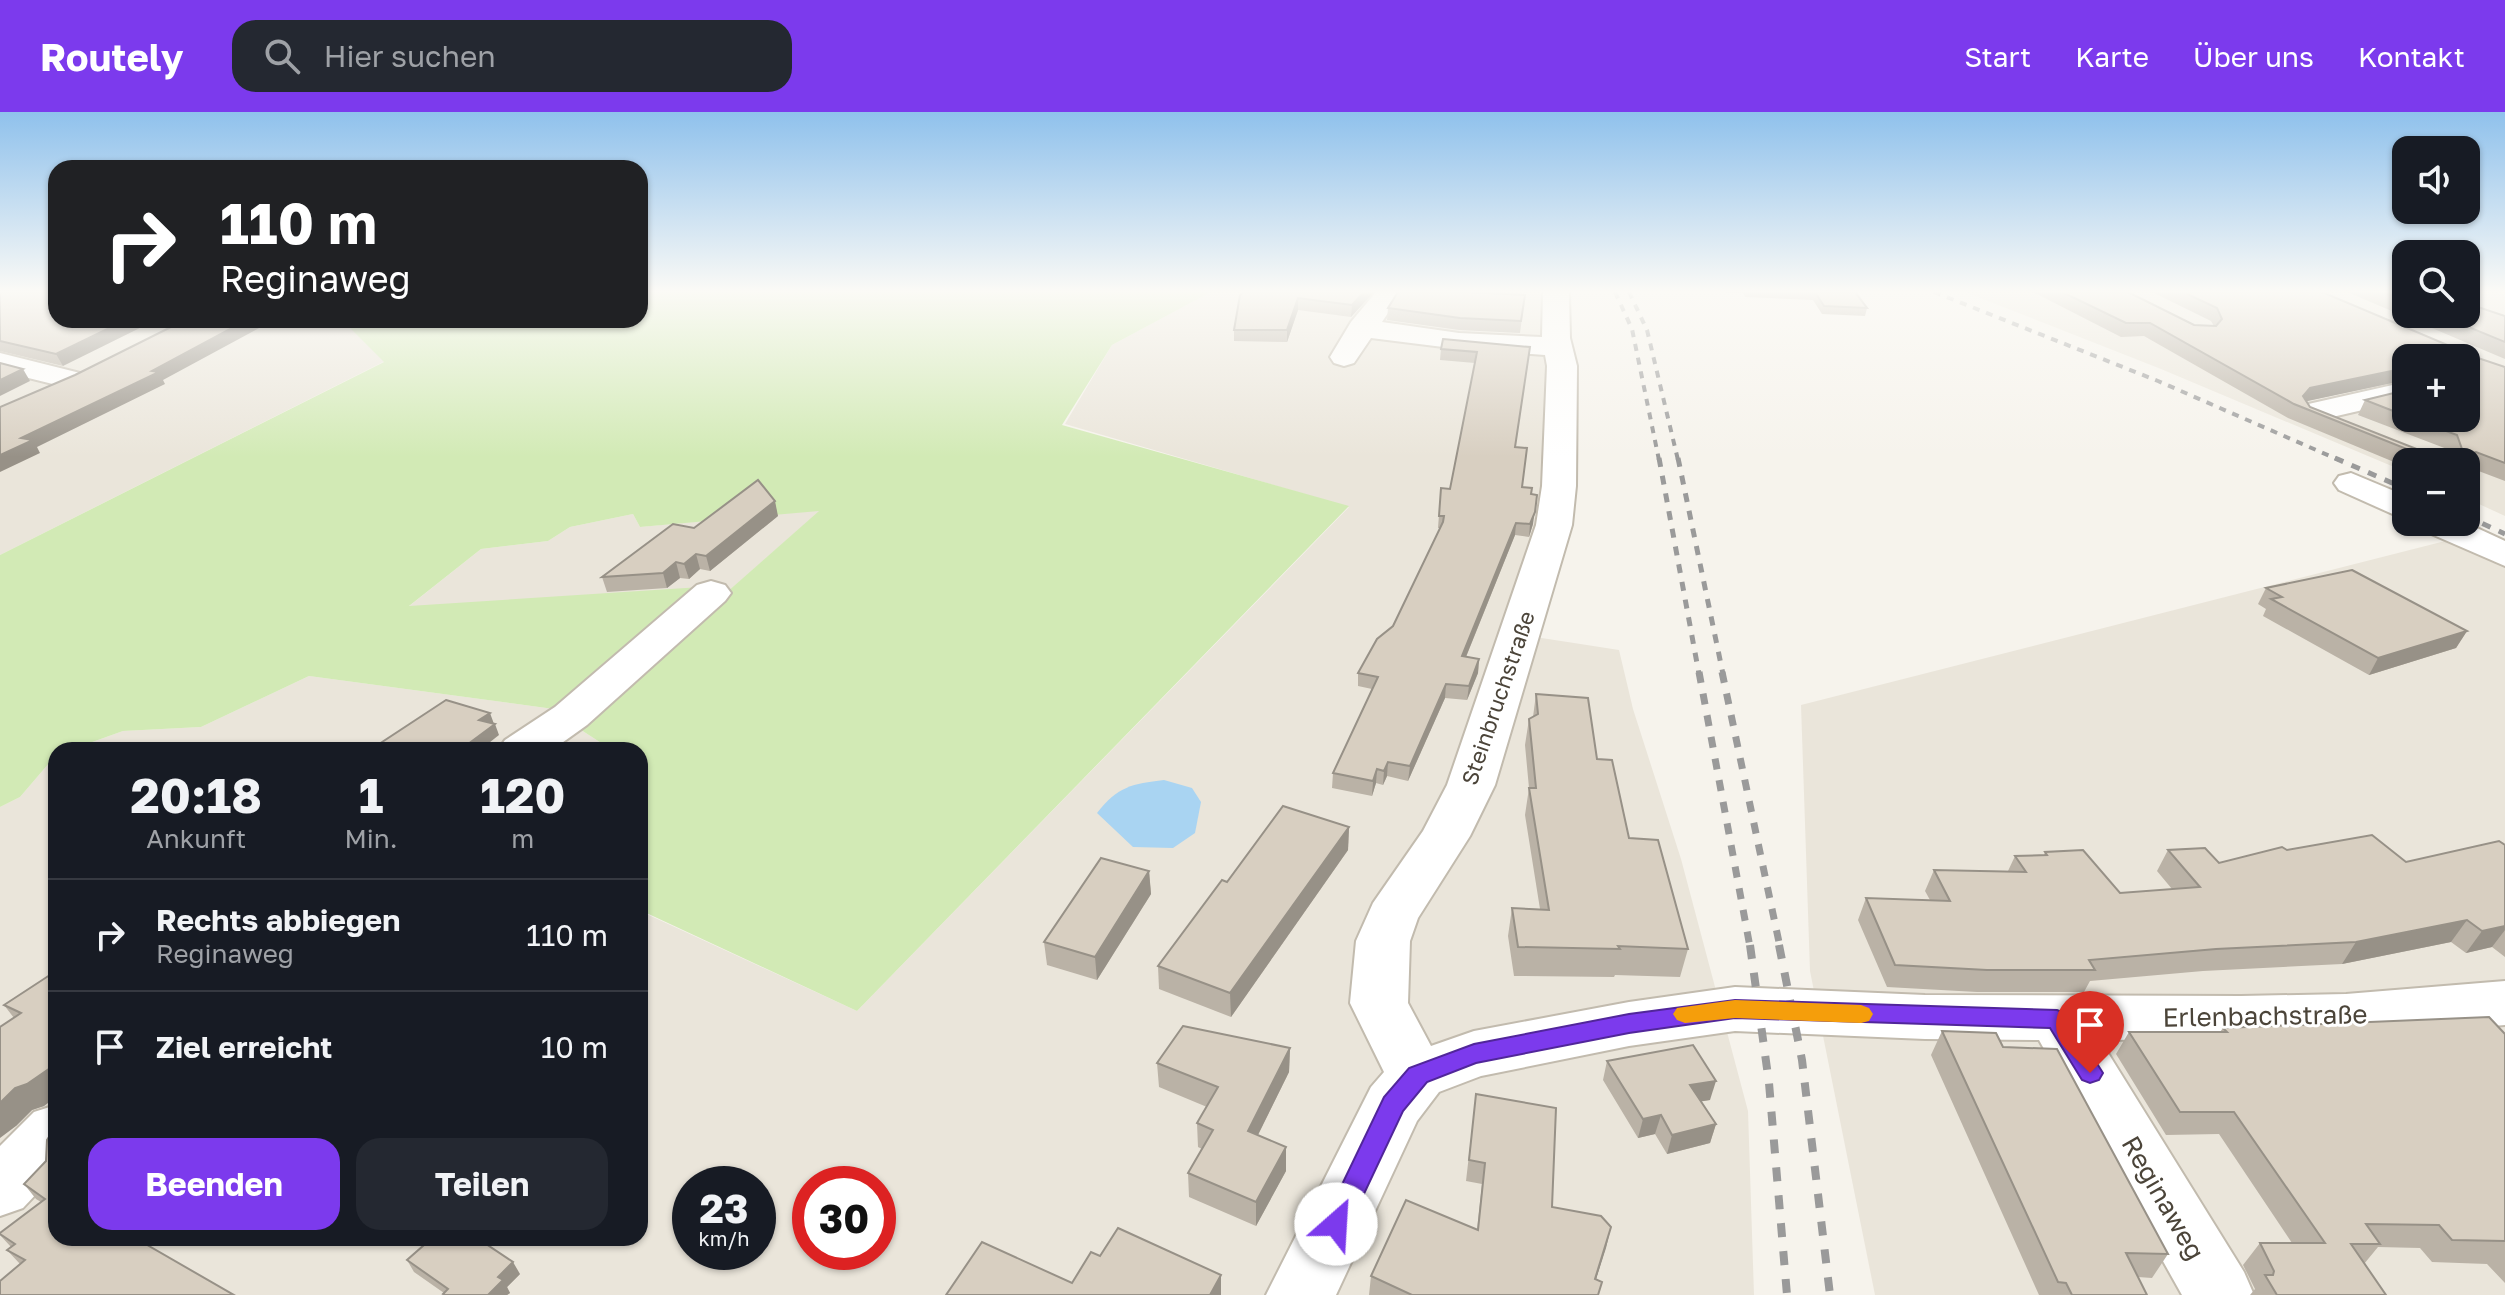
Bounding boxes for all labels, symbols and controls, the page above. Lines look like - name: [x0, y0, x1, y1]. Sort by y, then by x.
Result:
- search box: [232, 20, 792, 92]
- text: Routely: [40, 34, 184, 79]
- icon: search: [260, 34, 304, 78]
- text: Hier suchen: [324, 38, 496, 74]
- text: Start: [1964, 40, 2031, 73]
- text: Karte: [2075, 40, 2149, 73]
- text: Über uns: [2193, 40, 2314, 73]
- text: Kontakt: [2358, 40, 2465, 73]
- map controls: [2392, 136, 2480, 536]
- button: sound: [2392, 136, 2480, 224]
- text: 110 m: [220, 189, 377, 256]
- icon: right: [88, 192, 192, 296]
- button: search: [2392, 240, 2480, 328]
- text: Reginaweg: [220, 257, 411, 300]
- button: +: [2392, 344, 2480, 432]
- button: −: [2392, 448, 2480, 536]
- street label: Steinbruchstraße: [1455, 607, 1540, 788]
- text: 20:18: [131, 766, 262, 824]
- text: 1: [359, 766, 383, 824]
- text: 120: [480, 766, 565, 824]
- text: Ankunft: [146, 823, 246, 854]
- text: Min.: [344, 823, 398, 854]
- text: m: [511, 823, 534, 854]
- text: Rechts abbiegen: [156, 902, 400, 938]
- icon: right: [88, 913, 132, 957]
- text: 110 m: [526, 917, 608, 953]
- text: Reginaweg: [156, 938, 294, 969]
- pin: [2056, 991, 2124, 1073]
- street label: Erlenbachstraße: [2162, 998, 2368, 1033]
- icon: arrive: [2068, 1003, 2112, 1047]
- icon: arrive: [88, 1025, 132, 1069]
- text: Ziel erreicht: [156, 1029, 332, 1065]
- text: 10 m: [541, 1029, 608, 1065]
- street label: Reginaweg: [2116, 1130, 2211, 1265]
- button: Beenden: [88, 1138, 340, 1230]
- button: Teilen: [356, 1138, 608, 1230]
- speed limit sign: 30: [792, 1166, 896, 1270]
- position arrow: [1294, 1182, 1378, 1266]
- text: 23: [700, 1184, 748, 1232]
- text: km/h: [699, 1226, 749, 1250]

